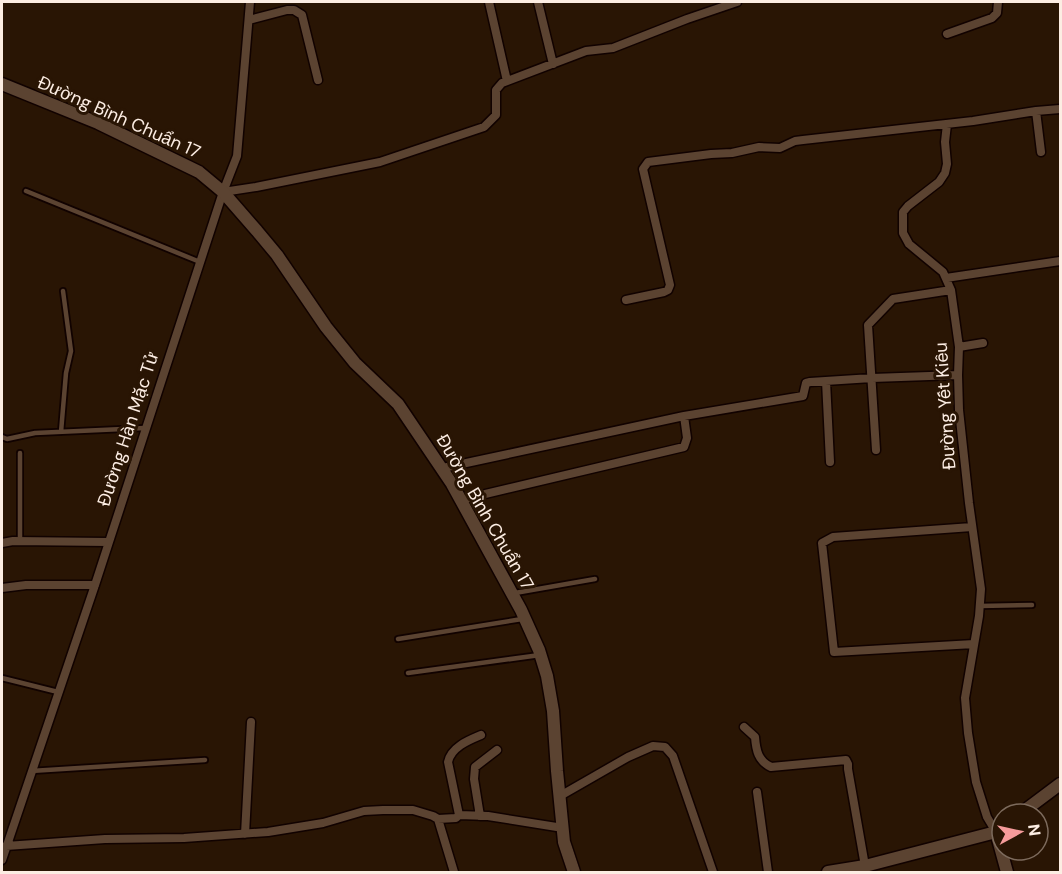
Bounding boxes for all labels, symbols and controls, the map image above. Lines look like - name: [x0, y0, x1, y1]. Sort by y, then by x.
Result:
- street label: Đường Bình Chuẩn 17: [34, 70, 204, 164]
- street label: Đường Yết Kiêu: [929, 341, 961, 471]
- street label: Đường Hàn Mặc Tử: [92, 349, 164, 509]
- street label: Đường Bình Chuẩn 17: [431, 430, 539, 594]
- north arrow: [990, 802, 1050, 862]
- text: N: [1023, 823, 1046, 837]

